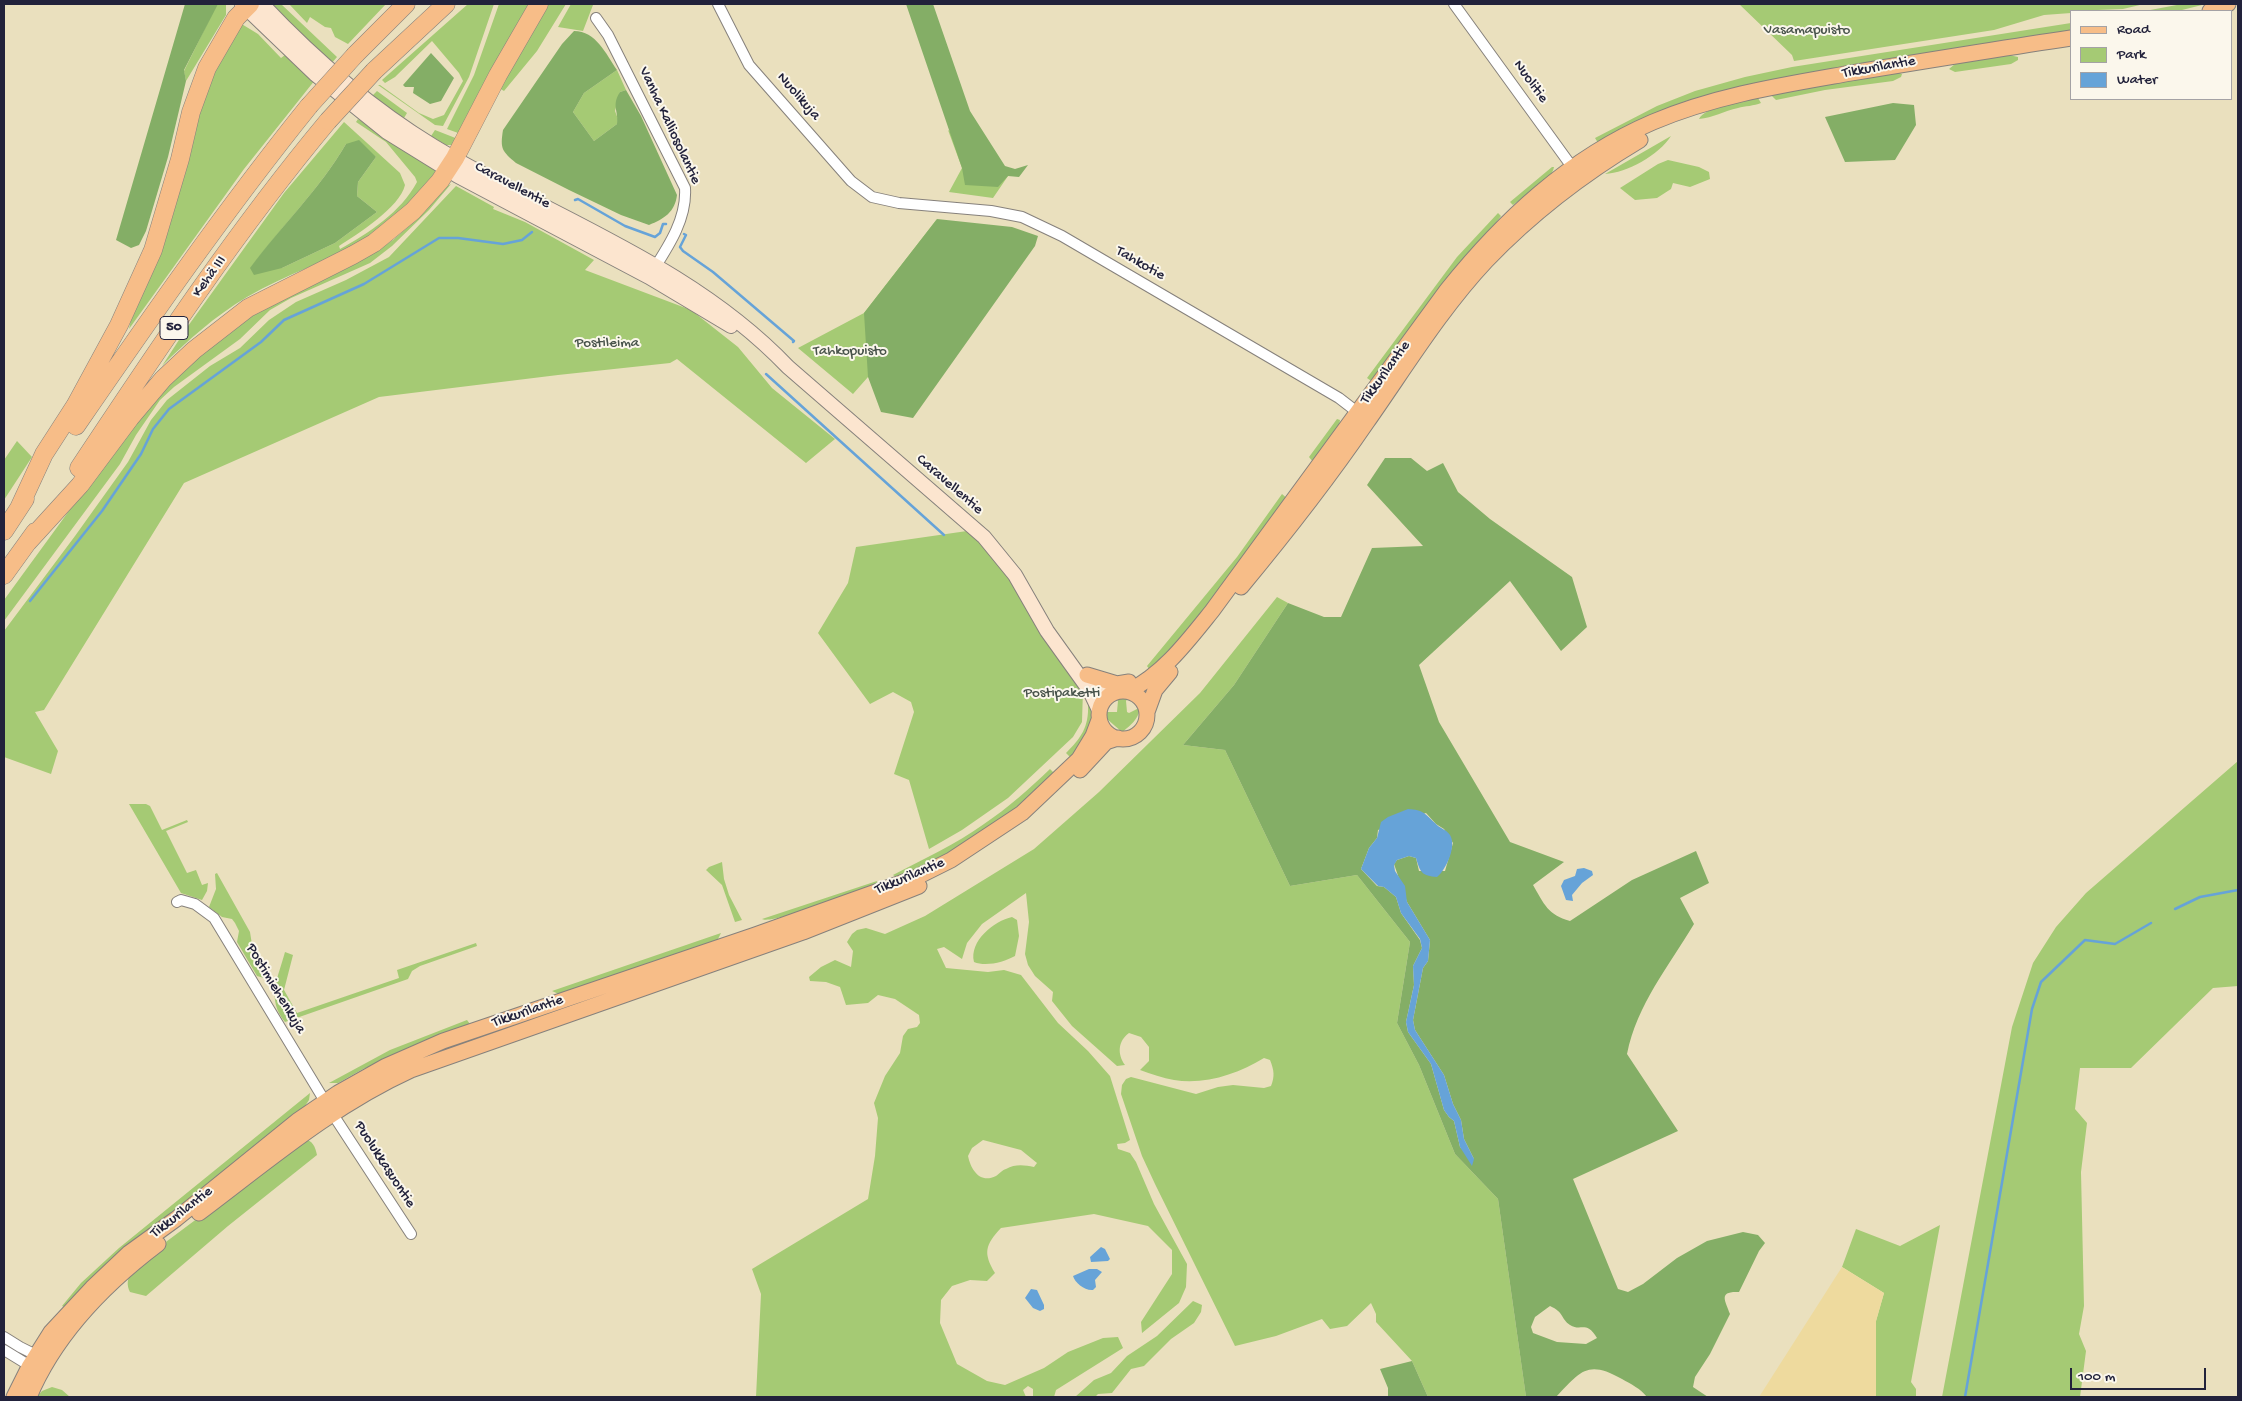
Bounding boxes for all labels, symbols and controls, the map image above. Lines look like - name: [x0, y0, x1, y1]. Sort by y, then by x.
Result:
- legend: [2070, 10, 2232, 100]
- text: Road: [2117, 21, 2150, 39]
- park label: Vasamapuisto: [1764, 22, 1850, 40]
- text: Park: [2117, 46, 2146, 64]
- street label: Tikkurilantie: [1841, 53, 1917, 83]
- street label: Nuolitie: [1509, 57, 1551, 107]
- street label: Vanha Kalliosolantie: [634, 65, 704, 187]
- street label: Nuolikuja: [772, 69, 824, 125]
- text: Water: [2117, 71, 2157, 89]
- street label: Caravellentie: [471, 159, 553, 213]
- street label: Tahkotie: [1112, 243, 1168, 285]
- street label: Kehä III: [189, 253, 231, 301]
- road number: 50: [160, 316, 188, 339]
- park label: Postileima: [575, 335, 639, 353]
- street label: Tikkurilantie: [1357, 338, 1415, 408]
- park label: Tahkopuisto: [813, 343, 887, 361]
- street label: Caravellentie: [912, 451, 986, 519]
- park label: Postipaketti: [1024, 685, 1100, 703]
- street label: Tikkurilantie: [872, 854, 948, 900]
- street label: Postimiehenkuja: [241, 941, 309, 1037]
- street label: Tikkurilantie: [490, 991, 566, 1033]
- street label: Puolukkasuontie: [349, 1118, 419, 1212]
- street label: Tikkurilantie: [147, 1183, 217, 1243]
- scale bar: [2072, 1358, 2208, 1390]
- text: 100 m: [2078, 1368, 2115, 1386]

